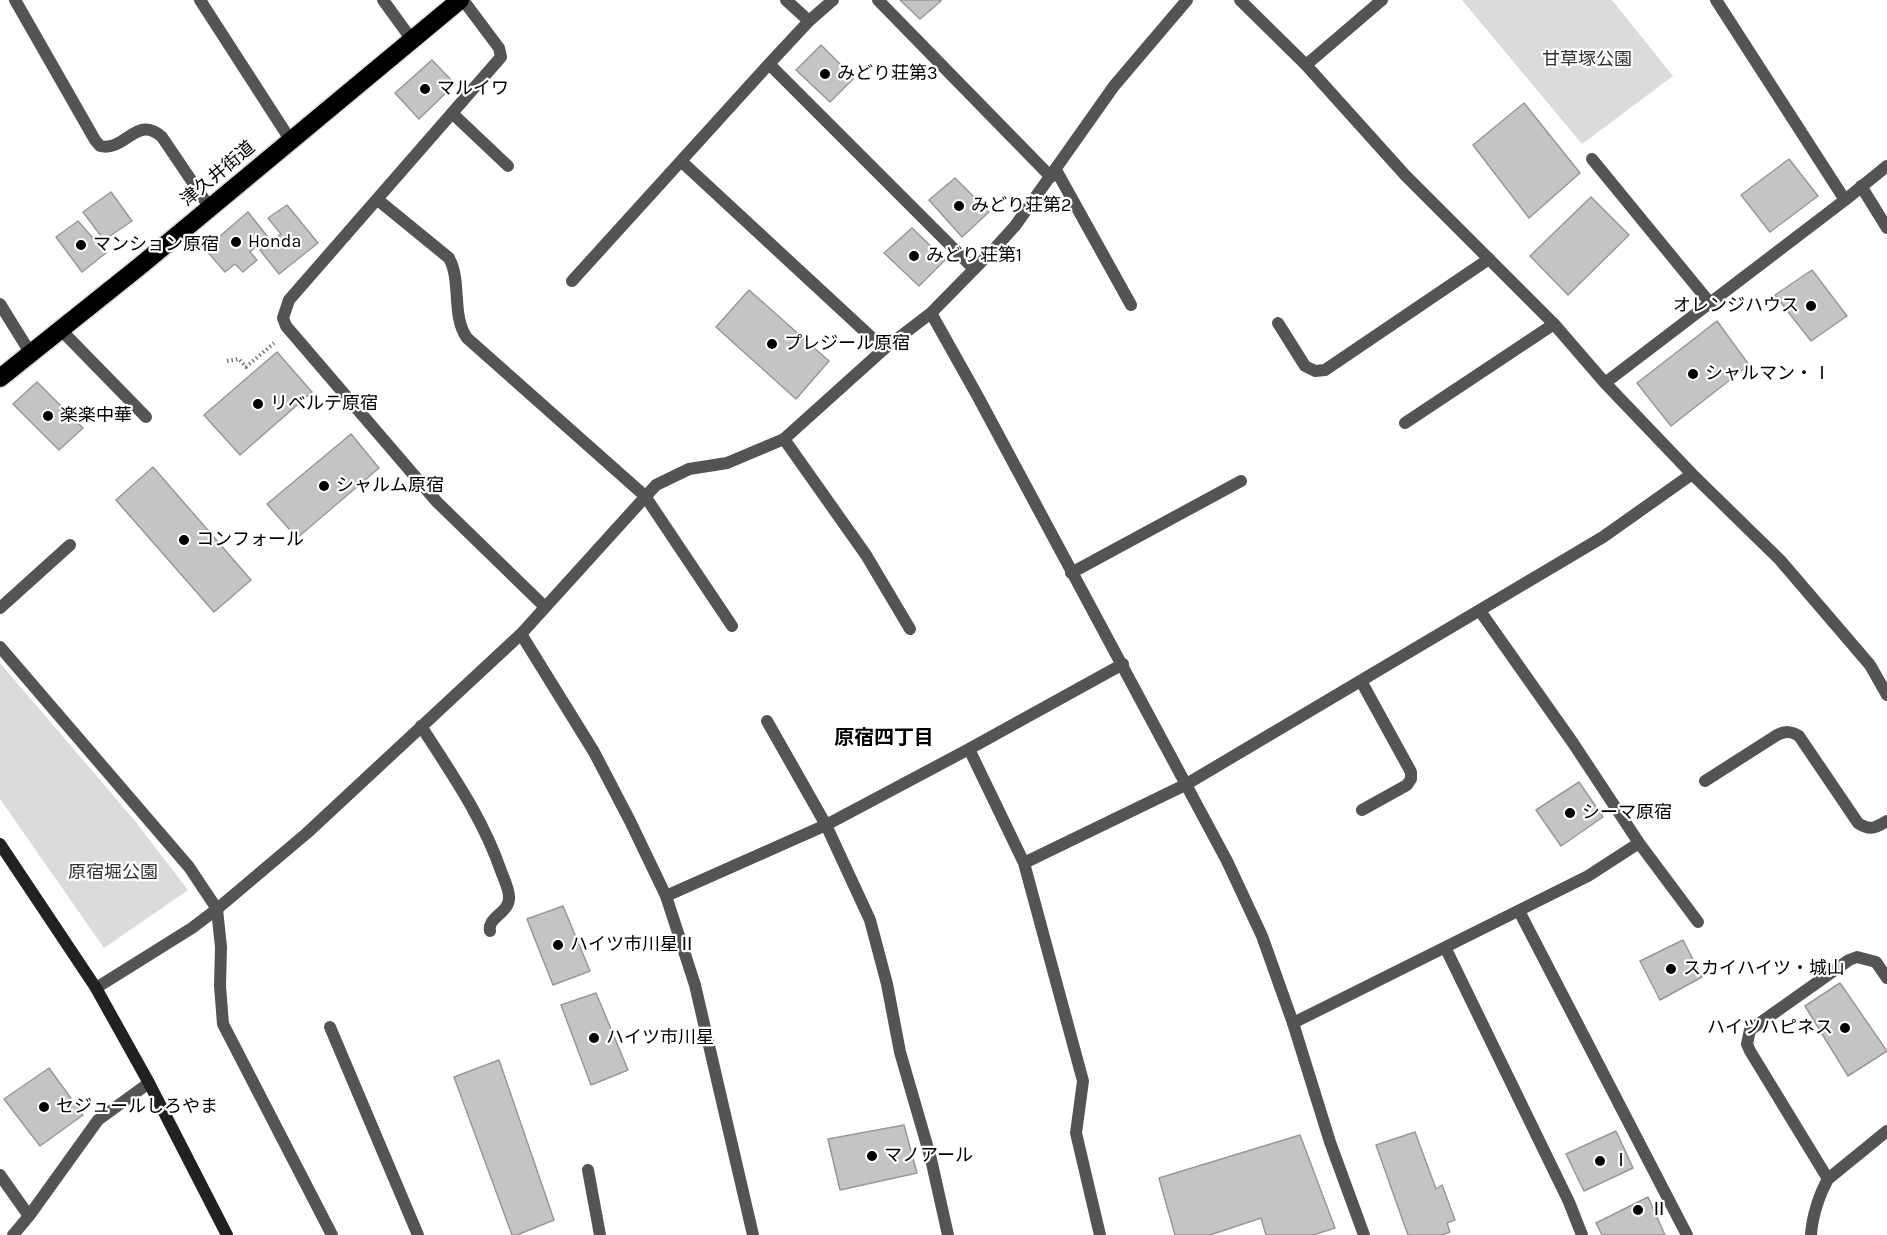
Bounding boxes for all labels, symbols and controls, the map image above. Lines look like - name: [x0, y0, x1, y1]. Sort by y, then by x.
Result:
- park label: 甘草塚公園: [1542, 49, 1632, 71]
- place label: みどり荘第3: [837, 63, 938, 85]
- marker: みどり荘第3: [818, 67, 832, 81]
- place label: マルイワ: [437, 78, 509, 100]
- marker: マルイワ: [418, 82, 432, 96]
- street label: 津久井街道: [177, 137, 259, 211]
- place label: みどり荘第2: [971, 195, 1071, 217]
- marker: みどり荘第2: [952, 199, 966, 213]
- place label: Honda: [248, 231, 301, 253]
- place label: マンション原宿: [93, 234, 219, 256]
- marker: Honda: [229, 235, 243, 249]
- marker: マンション原宿: [74, 238, 88, 252]
- place label: みどり荘第1: [926, 245, 1022, 267]
- marker: みどり荘第1: [907, 249, 921, 263]
- place label: オレンジハウス: [1673, 295, 1799, 317]
- marker: オレンジハウス: [1804, 299, 1818, 313]
- place label: プレジール原宿: [784, 333, 910, 355]
- marker: プレジール原宿: [765, 337, 779, 351]
- place label: シャルマン・Ⅰ: [1705, 363, 1831, 385]
- marker: シャルマン・Ⅰ: [1686, 367, 1700, 381]
- place label: リベルテ原宿: [270, 393, 378, 415]
- marker: リベルテ原宿: [251, 397, 265, 411]
- place label: 楽楽中華: [60, 405, 132, 427]
- marker: 楽楽中華: [41, 409, 55, 423]
- place label: シャルム原宿: [336, 475, 444, 497]
- marker: シャルム原宿: [317, 479, 331, 493]
- place label: コンフォール: [196, 529, 304, 551]
- marker: コンフォール: [177, 533, 191, 547]
- district label: 原宿四丁目: [834, 726, 934, 750]
- place label: シーマ原宿: [1582, 802, 1672, 824]
- marker: シーマ原宿: [1563, 806, 1577, 820]
- park label: 原宿堀公園: [68, 862, 158, 884]
- place label: ハイツ市川星Ⅱ: [570, 934, 696, 956]
- marker: ハイツ市川星Ⅱ: [551, 938, 565, 952]
- place label: スカイハイツ・城山: [1683, 958, 1845, 980]
- marker: スカイハイツ・城山: [1664, 962, 1678, 976]
- place label: ハイツハピネス: [1707, 1017, 1833, 1039]
- marker: ハイツハピネス: [1838, 1021, 1852, 1035]
- place label: ハイツ市川星: [606, 1027, 714, 1049]
- marker: ハイツ市川星: [587, 1031, 601, 1045]
- place label: セジュールしろやま: [56, 1096, 218, 1118]
- marker: セジュールしろやま: [37, 1100, 51, 1114]
- place label: マノアール: [884, 1145, 973, 1167]
- marker: マノアール: [865, 1149, 879, 1163]
- place label: Ⅰ: [1612, 1150, 1630, 1172]
- marker: Ⅰ: [1593, 1154, 1607, 1168]
- place label: Ⅱ: [1650, 1199, 1668, 1221]
- marker: Ⅱ: [1631, 1203, 1645, 1217]

